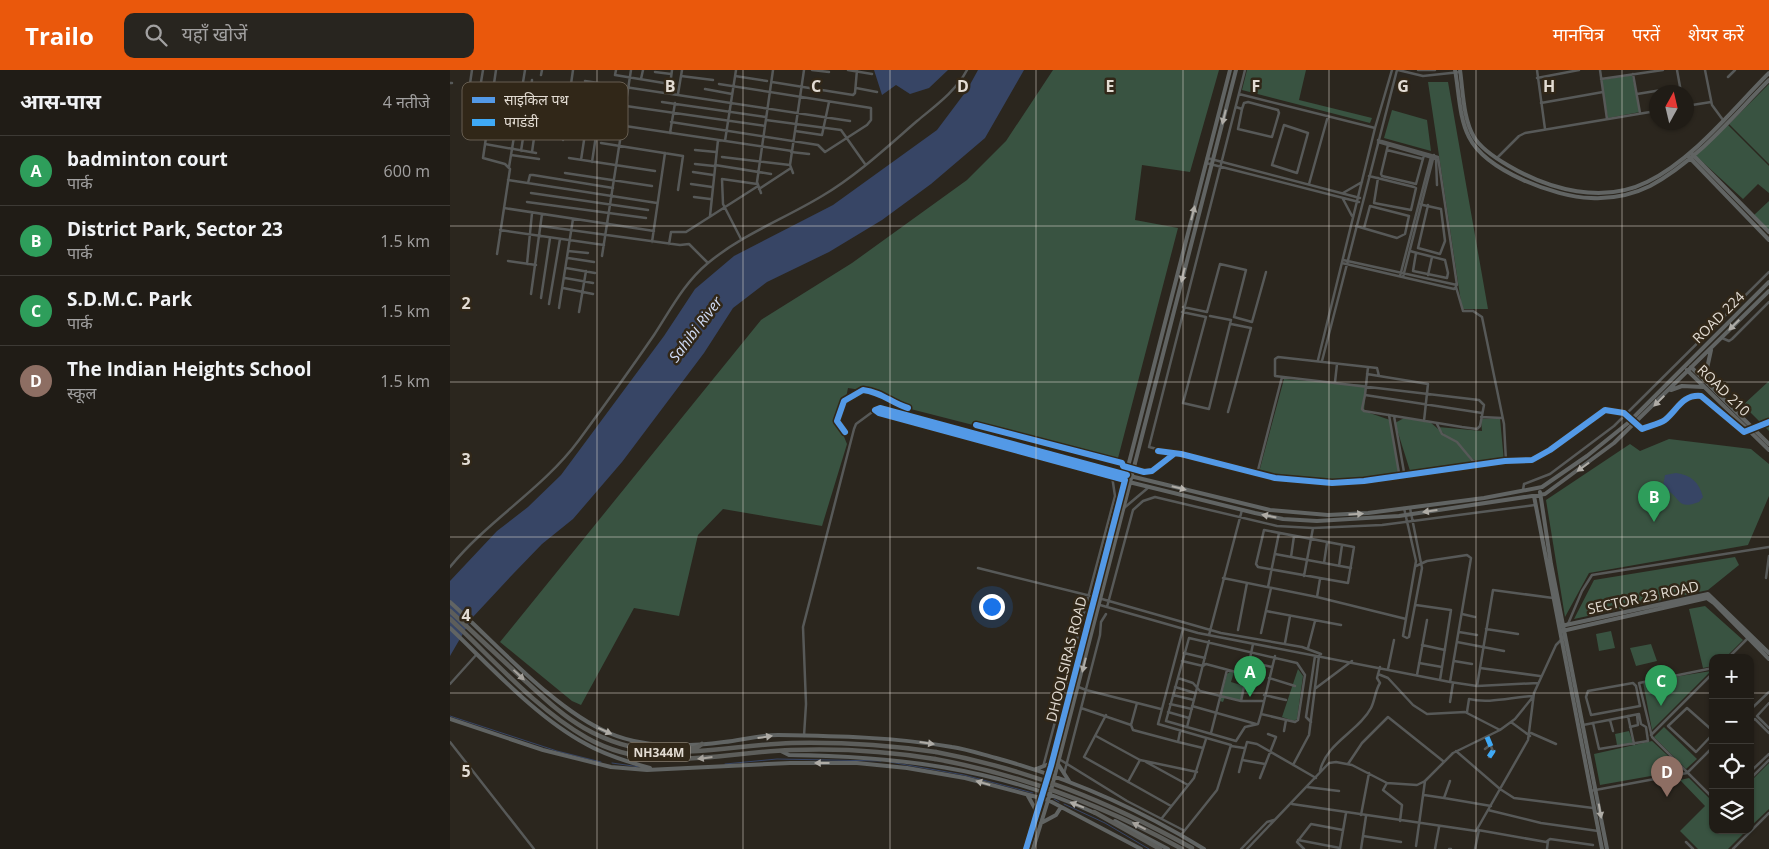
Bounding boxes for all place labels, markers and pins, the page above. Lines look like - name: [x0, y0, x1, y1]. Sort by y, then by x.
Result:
- pin: B: [1638, 481, 1670, 522]
- pin: A: [1234, 656, 1266, 697]
- pin: C: [1645, 665, 1677, 706]
- pin: D: [1651, 756, 1683, 797]

